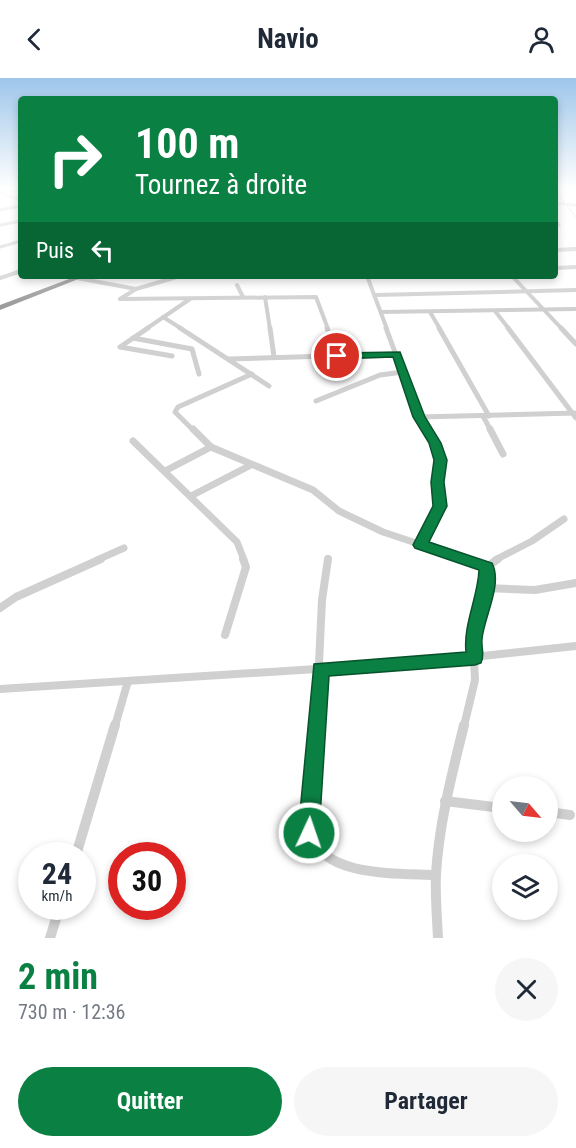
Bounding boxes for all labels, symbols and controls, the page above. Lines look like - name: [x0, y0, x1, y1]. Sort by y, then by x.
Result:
- icon: back: [18, 23, 51, 56]
- text: Navio: [257, 23, 319, 55]
- icon: person: [525, 23, 558, 56]
- text: 100 m: [135, 119, 240, 168]
- icon: right: [36, 120, 114, 198]
- text: Tournez à droite: [135, 169, 307, 201]
- icon: left: [86, 234, 119, 267]
- text: Puis: [36, 238, 74, 263]
- pin: [311, 330, 362, 381]
- icon: arrive: [320, 339, 353, 372]
- north arrow: [492, 776, 558, 842]
- map controls: [492, 776, 558, 920]
- position arrow: [277, 801, 341, 865]
- speed limit sign: 30: [108, 842, 186, 920]
- button: layers: [492, 854, 558, 920]
- text: 24: [42, 856, 72, 891]
- text: km/h: [42, 887, 72, 905]
- text: 2 min: [18, 956, 98, 998]
- button: close: [495, 958, 558, 1021]
- text: 730 m · 12:36: [18, 1000, 125, 1024]
- button: Quitter: [18, 1067, 282, 1136]
- button: Partager: [294, 1067, 558, 1136]

